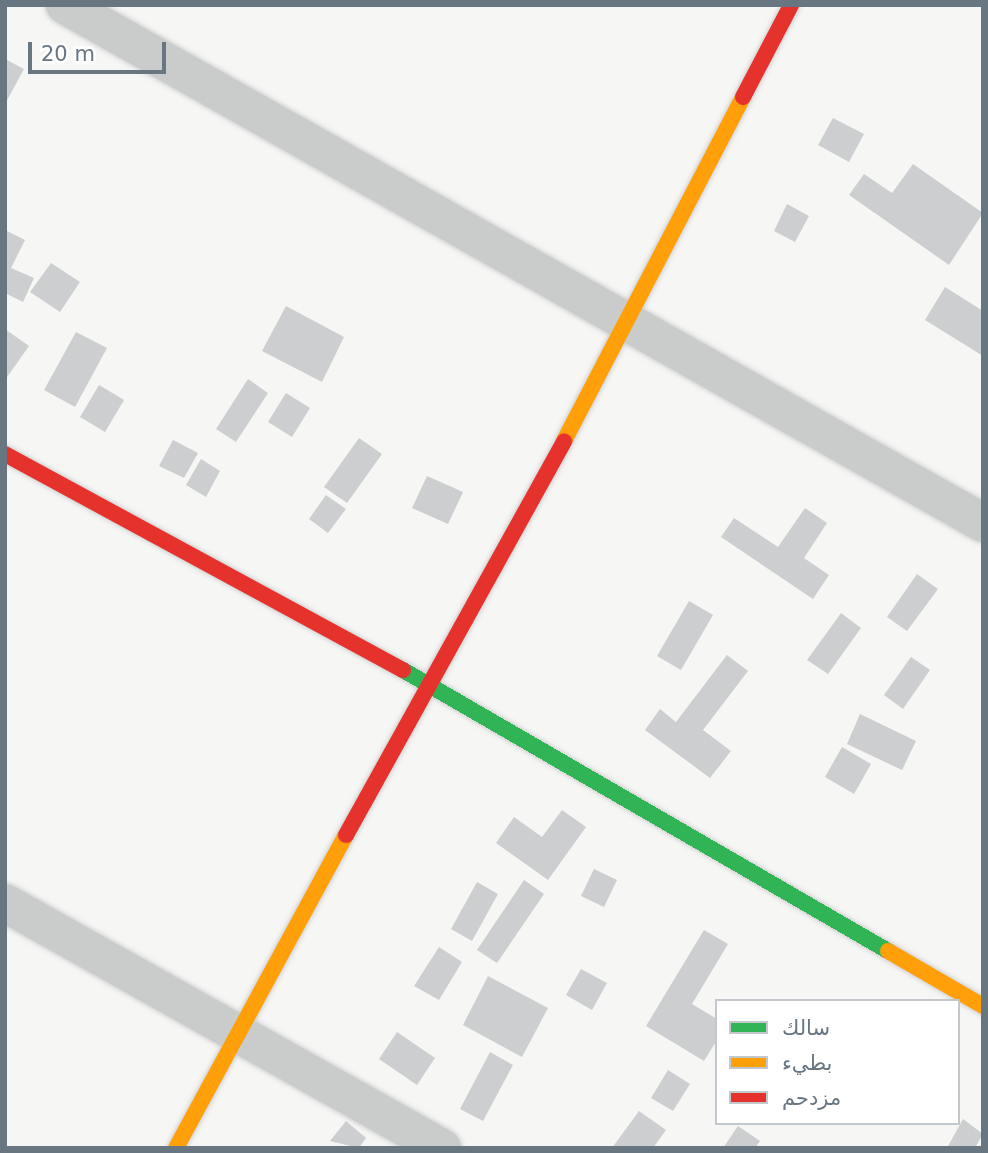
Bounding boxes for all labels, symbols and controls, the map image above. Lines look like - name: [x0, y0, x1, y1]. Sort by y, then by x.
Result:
- scale bar: [32, 28, 170, 72]
- text: 20 m: [41, 42, 95, 66]
- legend: [715, 999, 960, 1125]
- text: سالك: [782, 1016, 830, 1040]
- text: بطيء: [782, 1051, 832, 1075]
- text: مزدحم: [782, 1086, 841, 1110]

